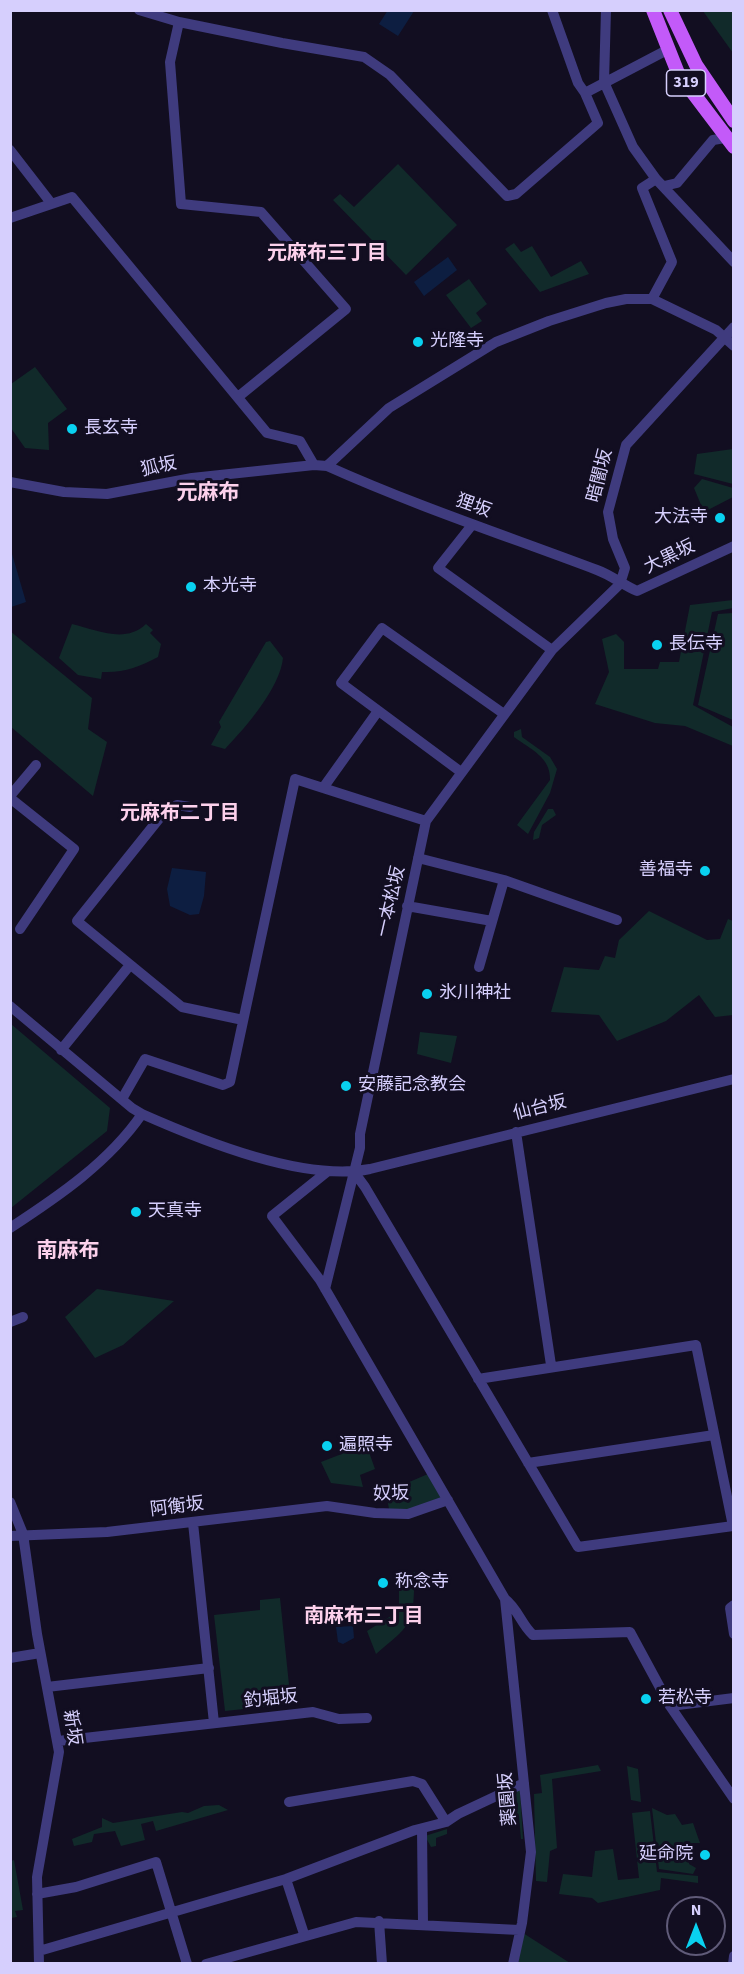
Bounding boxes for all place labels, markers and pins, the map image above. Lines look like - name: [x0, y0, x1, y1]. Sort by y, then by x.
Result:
- place label: 光隆寺: [430, 331, 484, 353]
- marker: 光隆寺: [411, 335, 425, 349]
- place label: 長玄寺: [84, 418, 138, 440]
- marker: 長玄寺: [65, 422, 79, 436]
- place label: 大法寺: [654, 507, 708, 529]
- marker: 大法寺: [713, 511, 727, 525]
- place label: 本光寺: [203, 576, 257, 598]
- marker: 本光寺: [184, 580, 198, 594]
- place label: 長伝寺: [669, 634, 723, 656]
- marker: 長伝寺: [650, 638, 664, 652]
- place label: 善福寺: [639, 860, 693, 882]
- marker: 善福寺: [698, 864, 712, 878]
- place label: 氷川神社: [439, 983, 511, 1005]
- marker: 氷川神社: [420, 987, 434, 1001]
- place label: 安藤記念教会: [358, 1075, 466, 1097]
- marker: 安藤記念教会: [339, 1079, 353, 1093]
- place label: 天真寺: [148, 1201, 202, 1223]
- marker: 天真寺: [129, 1205, 143, 1219]
- place label: 遍照寺: [339, 1435, 393, 1457]
- marker: 遍照寺: [320, 1439, 334, 1453]
- place label: 称念寺: [395, 1572, 449, 1594]
- marker: 称念寺: [376, 1576, 390, 1590]
- place label: 若松寺: [658, 1688, 712, 1710]
- marker: 若松寺: [639, 1692, 653, 1706]
- place label: 延命院: [639, 1844, 693, 1866]
- marker: 延命院: [698, 1848, 712, 1862]

